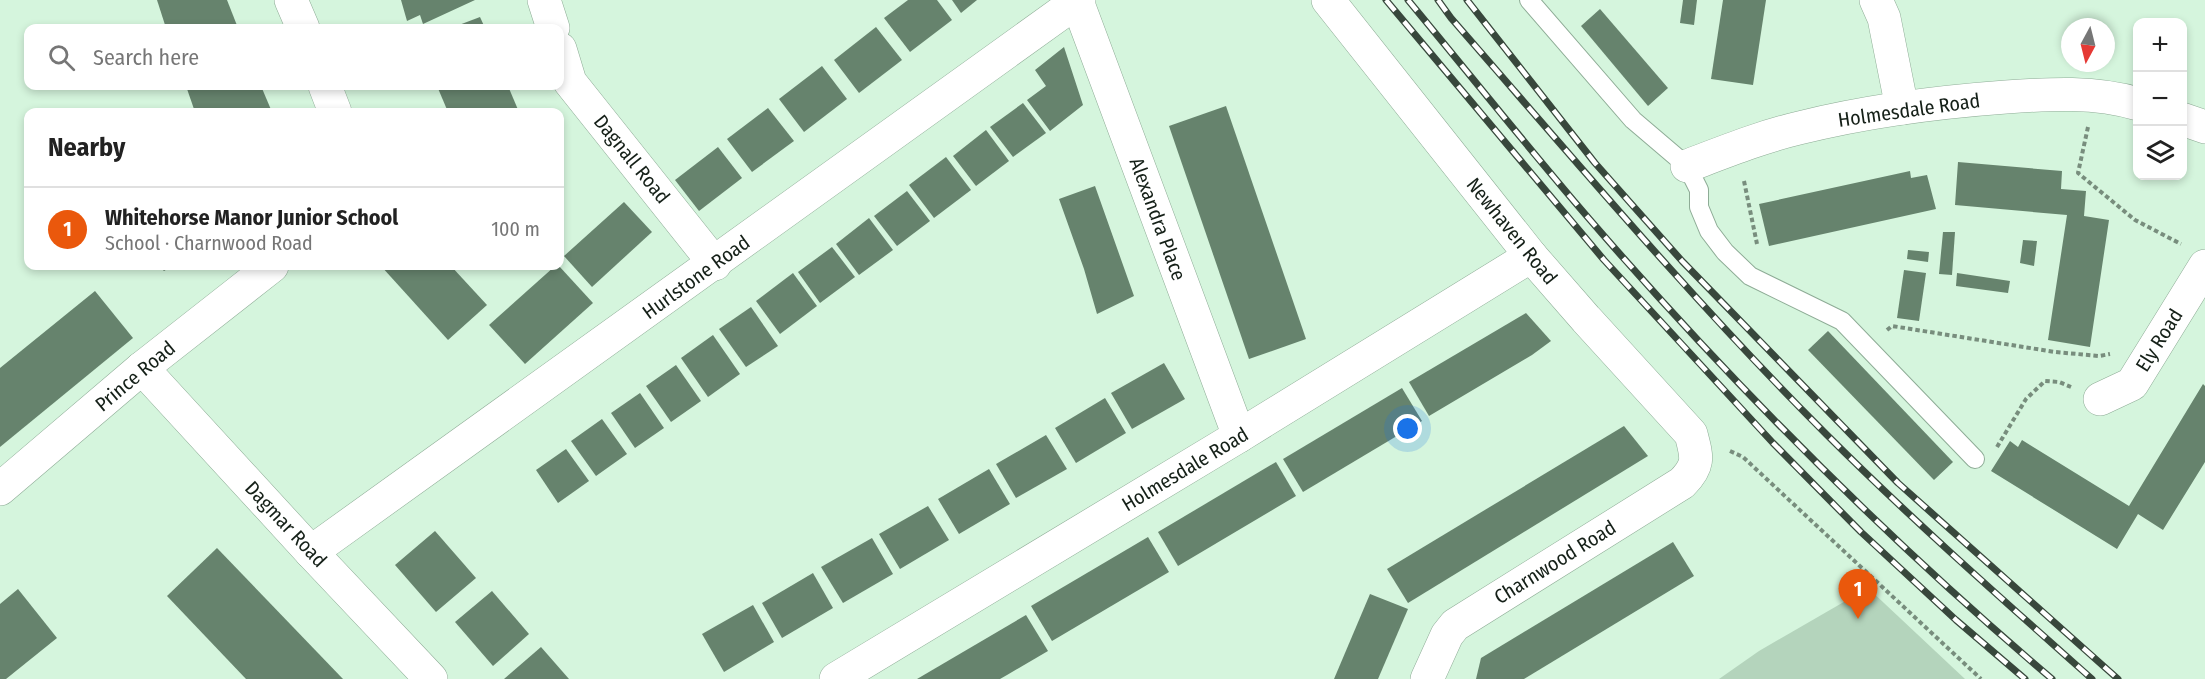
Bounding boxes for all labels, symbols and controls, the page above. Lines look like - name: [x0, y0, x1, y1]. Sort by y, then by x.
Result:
- north arrow: [2061, 18, 2115, 72]
- map controls: [2133, 18, 2187, 180]
- button: +: [2133, 18, 2187, 72]
- search box: [24, 24, 564, 90]
- icon: search: [45, 41, 78, 74]
- text: Search here: [93, 44, 199, 71]
- button: −: [2133, 72, 2187, 126]
- street label: Holmesdale Road: [1836, 88, 1982, 132]
- street label: Dagnall Road: [589, 110, 675, 208]
- button: layers: [2133, 126, 2187, 180]
- text: Nearby: [48, 132, 125, 163]
- street label: Alexandra Place: [1125, 154, 1191, 284]
- street label: Newhaven Road: [1462, 173, 1562, 289]
- text: Whitehorse Manor Junior School: [105, 204, 398, 231]
- text: 1: [63, 217, 72, 241]
- text: 100 m: [491, 217, 540, 241]
- street label: Hurlstone Road: [638, 230, 754, 324]
- text: School · Charnwood Road: [105, 231, 313, 255]
- street label: Ely Road: [2130, 304, 2188, 376]
- street label: Prince Road: [90, 336, 180, 416]
- your location: [1393, 414, 1422, 443]
- street label: Holmesdale Road: [1117, 422, 1253, 516]
- street label: Dagmar Road: [240, 476, 332, 572]
- street label: Charnwood Road: [1490, 515, 1620, 609]
- pin: 1: [1838, 570, 1878, 619]

